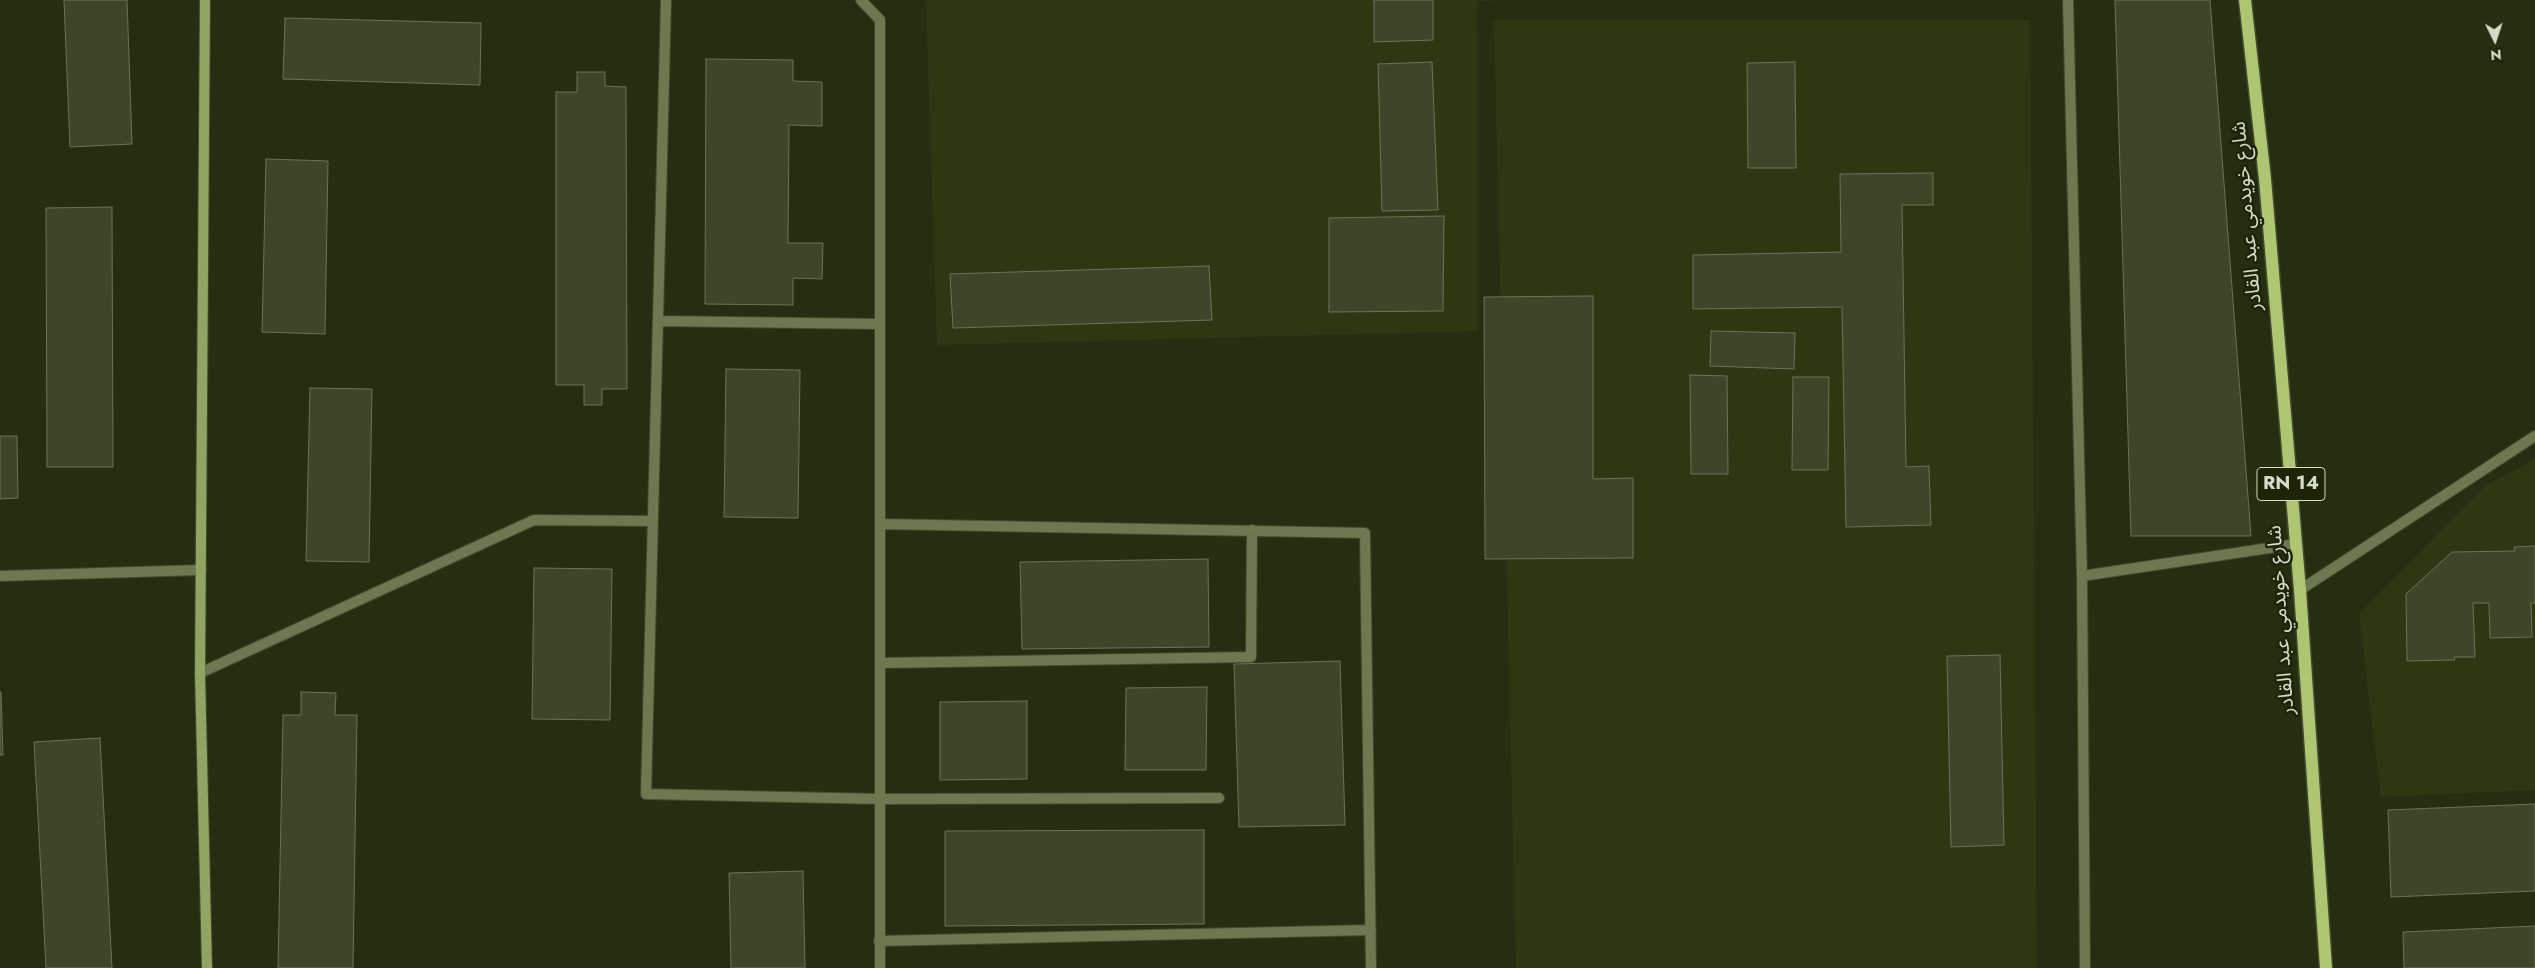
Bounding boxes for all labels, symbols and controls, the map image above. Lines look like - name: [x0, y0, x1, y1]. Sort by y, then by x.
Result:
- north arrow: [2470, 15, 2520, 65]
- text: N: [2490, 45, 2502, 65]
- street label: شارع خويدمي عبد القادر: [2228, 120, 2268, 312]
- road number: RN 14: [2257, 468, 2325, 500]
- street label: شارع خويدمي عبد القادر: [2263, 524, 2301, 716]

